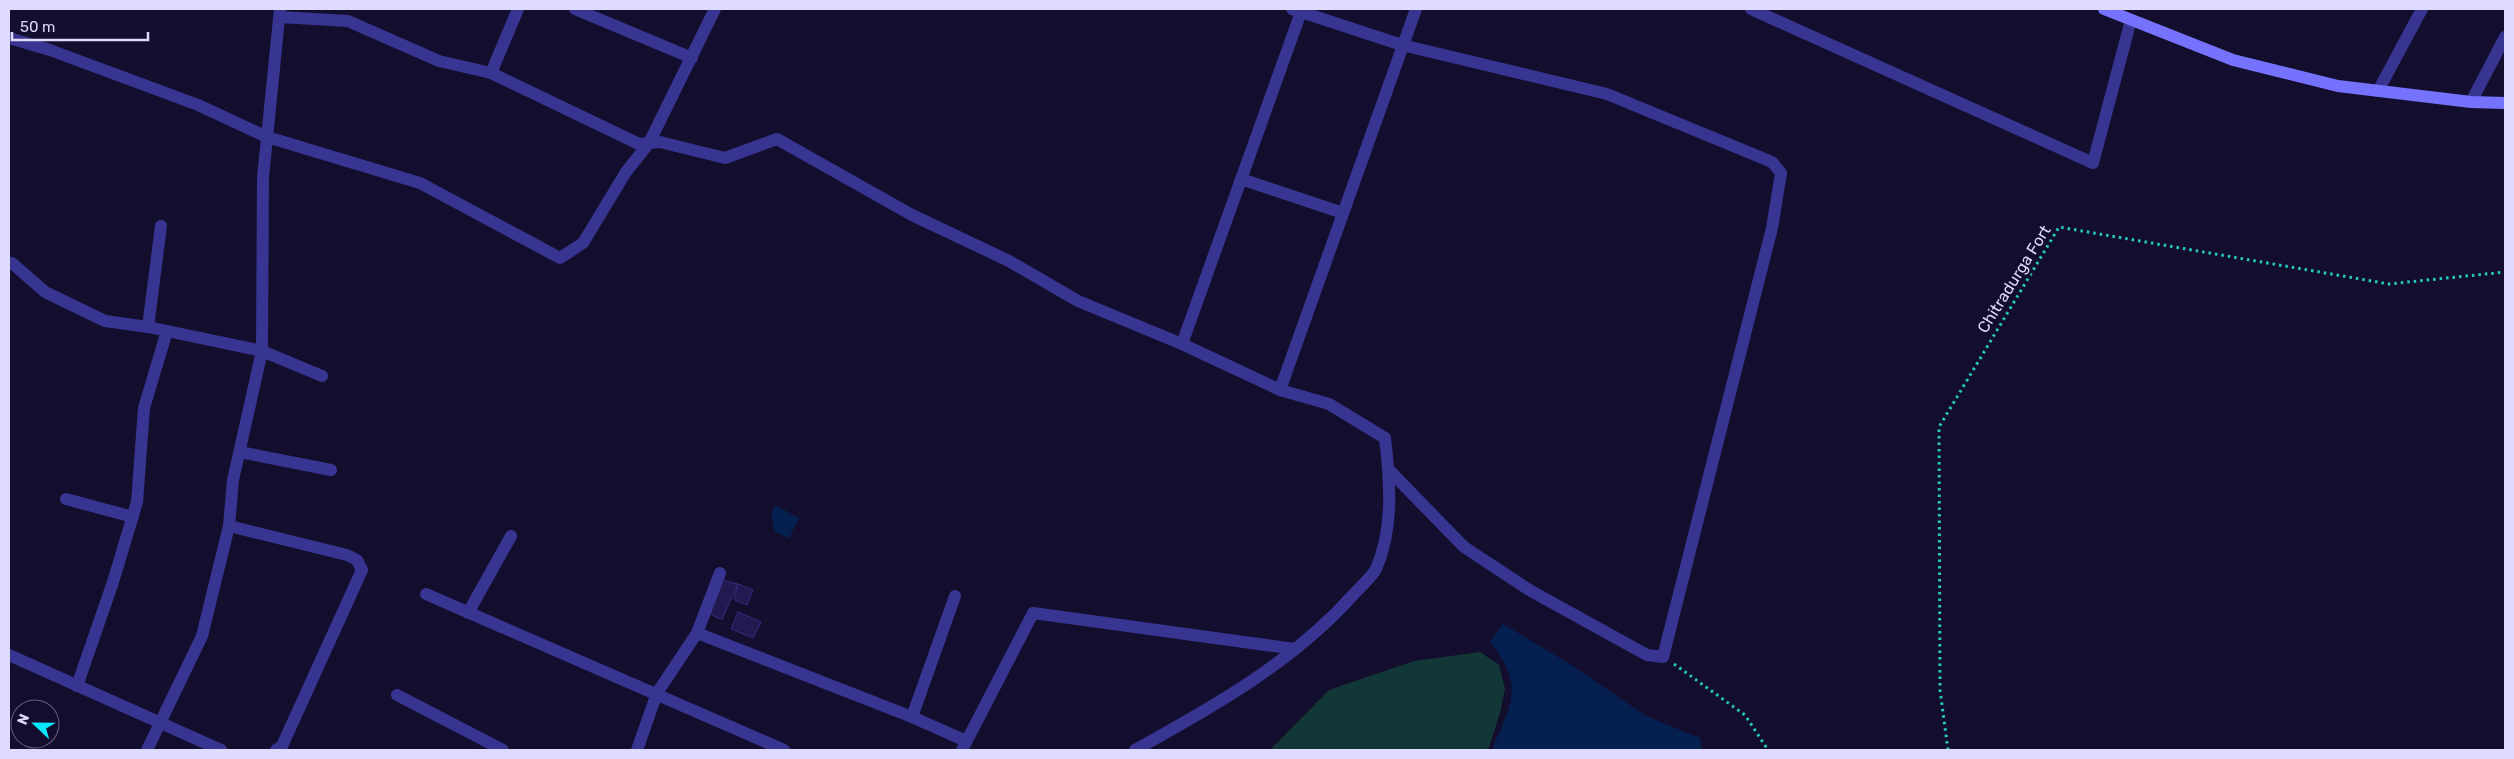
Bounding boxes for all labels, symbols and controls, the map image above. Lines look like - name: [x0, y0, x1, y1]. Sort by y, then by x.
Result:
- scale bar: [12, 10, 149, 42]
- text: 50 m: [20, 18, 55, 36]
- street label: Chitradurga Fort: [1973, 222, 2055, 336]
- north arrow: [10, 699, 60, 749]
- text: N: [14, 711, 33, 727]

